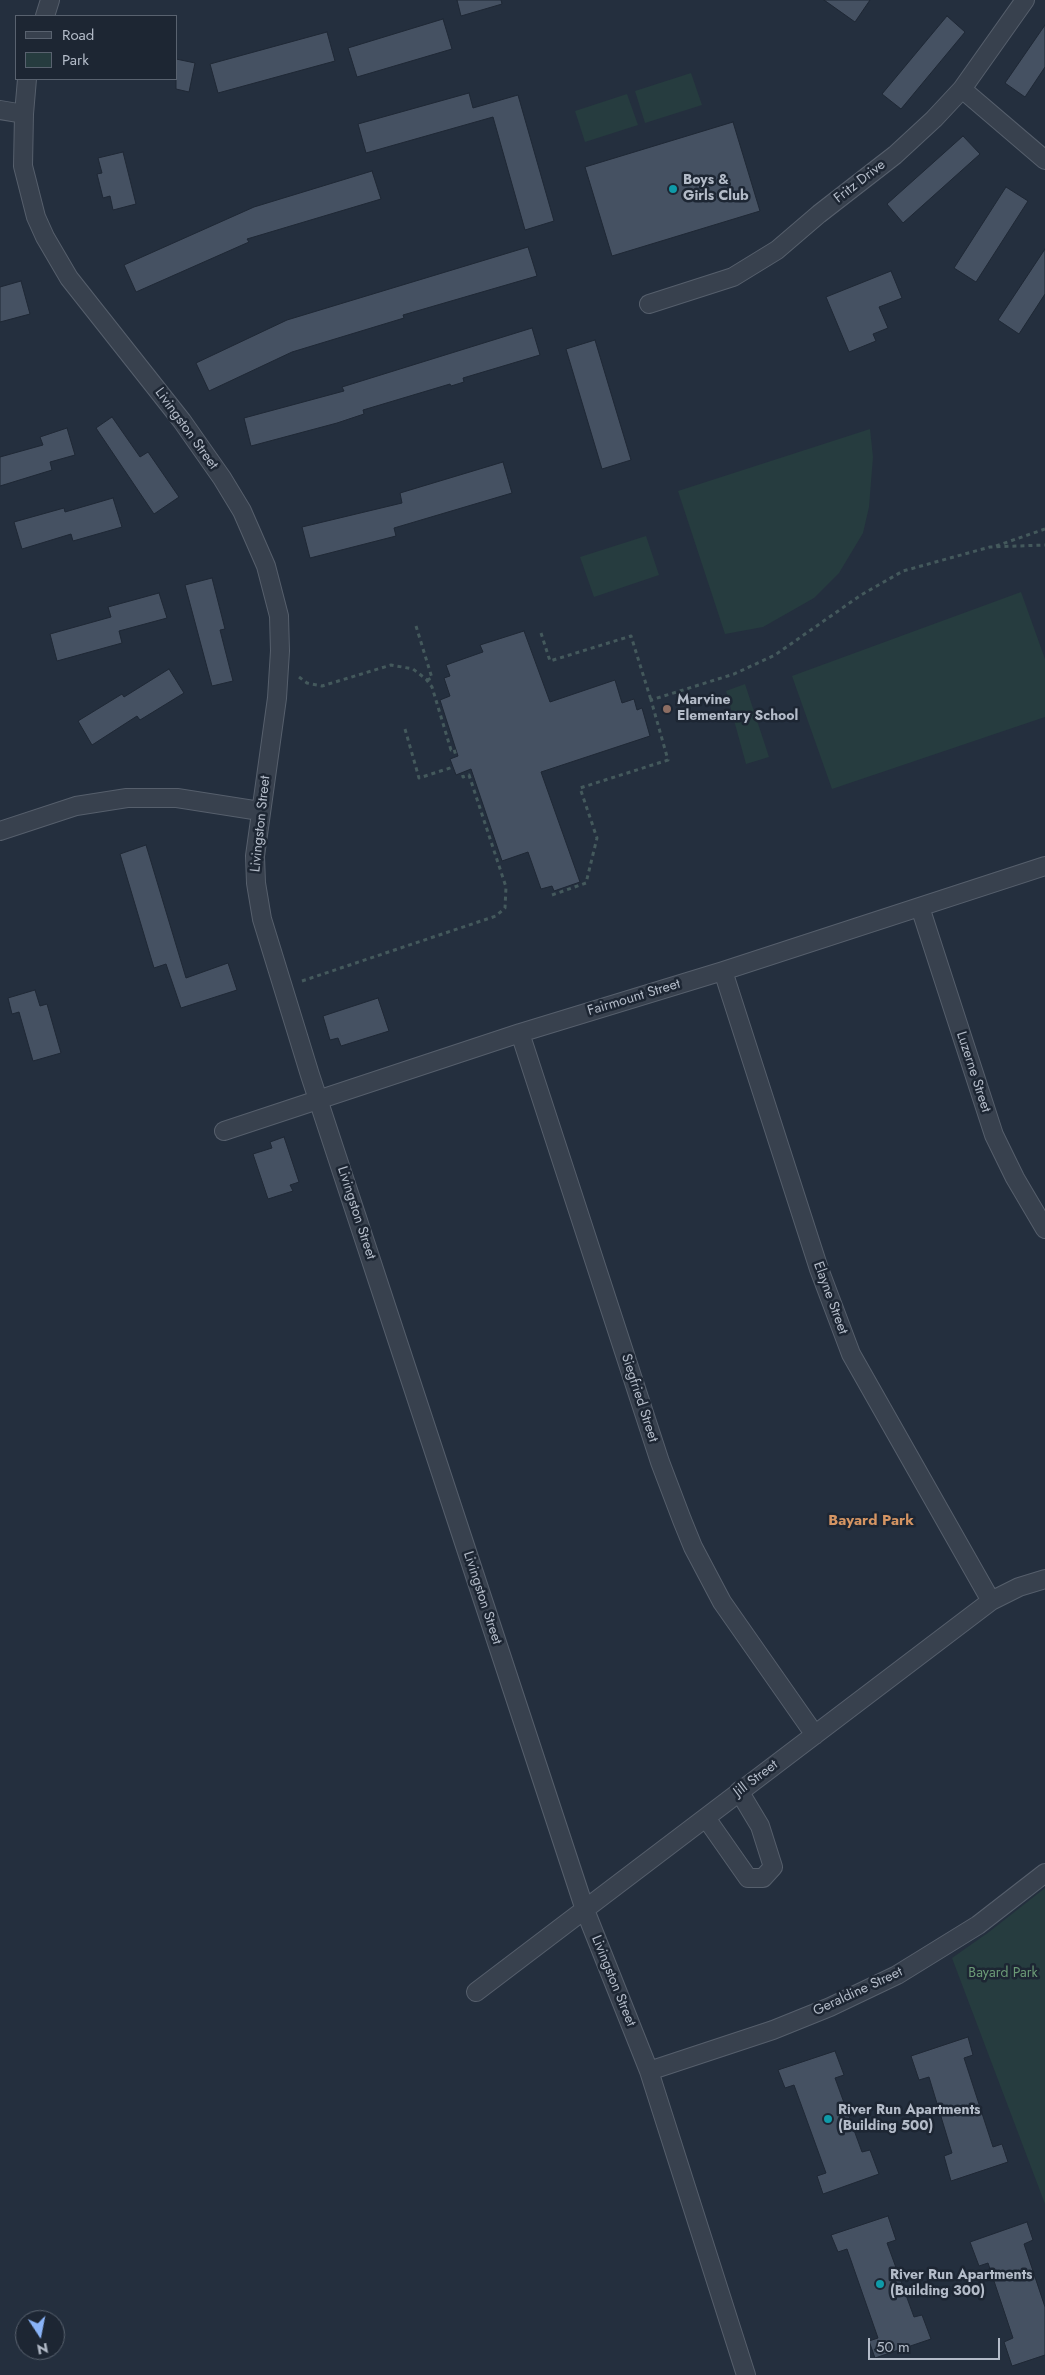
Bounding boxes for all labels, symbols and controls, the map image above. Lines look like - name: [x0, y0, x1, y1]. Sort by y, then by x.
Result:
- legend: [15, 15, 178, 80]
- text: Road: [62, 24, 94, 46]
- text: Park: [62, 49, 89, 71]
- street label: Fritz Drive: [831, 157, 889, 207]
- place label: Boys & Girls Club: [683, 173, 749, 206]
- marker: Boys & Girls Club: [667, 183, 679, 195]
- street label: Livingston Street: [151, 385, 221, 473]
- place label: Marvine Elementary School: [677, 693, 798, 726]
- marker: Marvine Elementary School: [661, 703, 673, 715]
- street label: Livingston Street: [248, 775, 274, 873]
- street label: Fairmount Street: [586, 976, 682, 1020]
- street label: Luzerne Street: [952, 1030, 994, 1114]
- street label: Livingston Street: [333, 1164, 379, 1262]
- street label: Elayne Street: [809, 1259, 851, 1337]
- street label: Siegfried Street: [617, 1352, 661, 1444]
- district label: Bayard Park: [828, 1512, 914, 1530]
- street label: Livingston Street: [459, 1549, 505, 1647]
- street label: Jill Street: [731, 1757, 781, 1801]
- street label: Livingston Street: [587, 1933, 639, 2029]
- street label: Geraldine Street: [811, 1964, 905, 2020]
- park label: Bayard Park: [968, 1966, 1038, 1982]
- place label: River Run Apartments (Building 500): [838, 2103, 980, 2136]
- marker: River Run Apartments (Building 500): [822, 2113, 834, 2125]
- place label: River Run Apartments (Building 300): [890, 2268, 1032, 2300]
- marker: River Run Apartments (Building 300): [874, 2278, 886, 2290]
- north arrow: [15, 2310, 65, 2360]
- scale bar: [870, 2328, 1002, 2360]
- text: 50 m: [876, 2336, 910, 2358]
- text: N: [35, 2338, 50, 2360]

